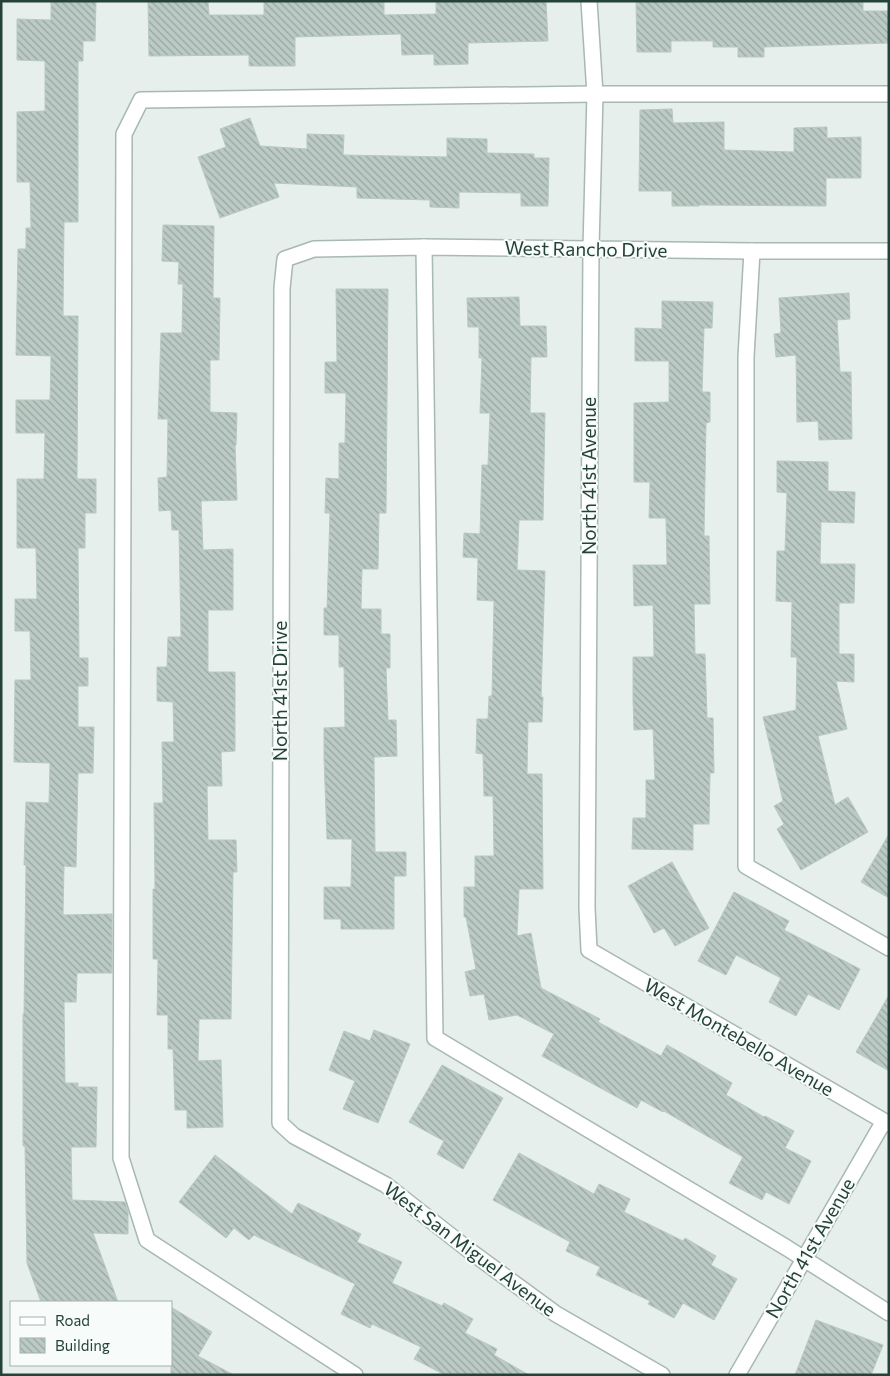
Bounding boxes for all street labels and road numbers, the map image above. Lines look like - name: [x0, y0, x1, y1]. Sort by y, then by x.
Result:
- street label: West Rancho Drive: [504, 236, 668, 261]
- street label: North 41st Avenue: [577, 397, 600, 555]
- street label: North 41st Drive: [268, 621, 291, 761]
- street label: West Montebello Avenue: [640, 973, 838, 1100]
- street label: North 41st Avenue: [760, 1174, 859, 1322]
- street label: West San Miguel Avenue: [380, 1176, 561, 1321]

